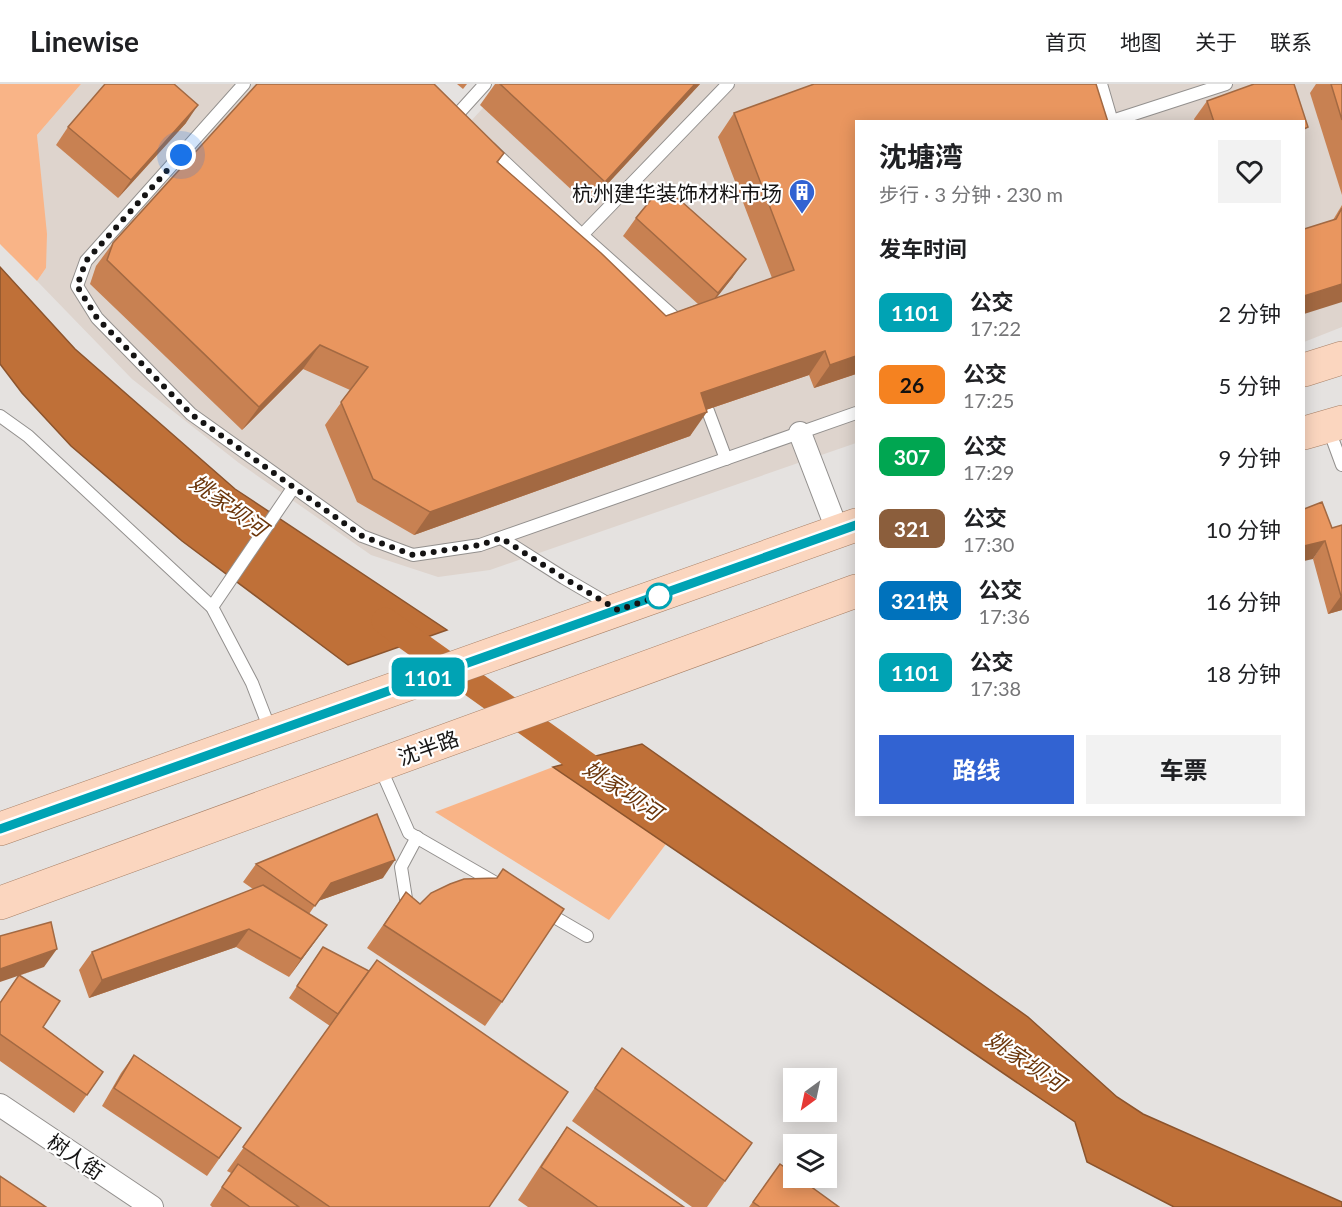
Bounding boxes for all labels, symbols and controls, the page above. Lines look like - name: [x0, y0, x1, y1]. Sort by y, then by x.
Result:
- text: Linewise: [30, 24, 139, 58]
- text: 首页: [1045, 29, 1087, 54]
- text: 地图: [1120, 29, 1162, 54]
- text: 关于: [1195, 29, 1237, 54]
- text: 联系: [1270, 29, 1312, 54]
- text: 沈塘湾: [879, 139, 963, 173]
- your location: [166, 140, 196, 170]
- button: heart: [1218, 140, 1281, 203]
- building icon: 杭州建华装饰材料市场: [787, 177, 817, 215]
- place label: 杭州建华装饰材料市场: [572, 180, 782, 205]
- text: 步行 · 3 分钟 · 230 m: [879, 182, 1063, 206]
- text: 发车时间: [879, 235, 967, 262]
- text: 公交: [970, 288, 1014, 315]
- text: 1101: [891, 300, 940, 325]
- text: 2 分钟: [1219, 300, 1281, 327]
- text: 17:22: [970, 316, 1021, 340]
- text: 公交: [963, 360, 1007, 387]
- text: 26: [900, 372, 924, 397]
- text: 5 分钟: [1219, 372, 1281, 399]
- text: 17:25: [963, 388, 1014, 412]
- text: 公交: [963, 432, 1007, 459]
- text: 307: [894, 444, 930, 469]
- text: 9 分钟: [1219, 444, 1281, 471]
- text: 17:29: [963, 460, 1014, 484]
- water label: 姚家坝河: [185, 468, 276, 544]
- text: 公交: [963, 504, 1007, 531]
- text: 321: [894, 516, 930, 541]
- text: 10 分钟: [1206, 516, 1281, 543]
- text: 17:30: [963, 532, 1014, 556]
- text: 公交: [979, 576, 1023, 603]
- unlabelled marker: [646, 583, 672, 609]
- text: 321快: [891, 588, 949, 613]
- text: 16 分钟: [1206, 588, 1281, 615]
- text: 17:36: [979, 604, 1030, 628]
- text: 公交: [970, 648, 1014, 675]
- line badge: 1101: [386, 658, 470, 696]
- text: 1101: [891, 660, 940, 685]
- text: 18 分钟: [1206, 660, 1281, 687]
- text: 1101: [404, 665, 452, 690]
- text: 17:38: [970, 676, 1021, 700]
- street label: 沈半路: [394, 724, 462, 770]
- button: 路线: [879, 735, 1074, 804]
- button: 车票: [1086, 735, 1281, 804]
- water label: 姚家坝河: [579, 754, 670, 828]
- water label: 姚家坝河: [982, 1025, 1073, 1099]
- north arrow: [783, 1068, 837, 1122]
- map controls: [783, 1068, 837, 1188]
- street label: 树人街: [43, 1128, 109, 1184]
- button: layers: [783, 1134, 837, 1188]

